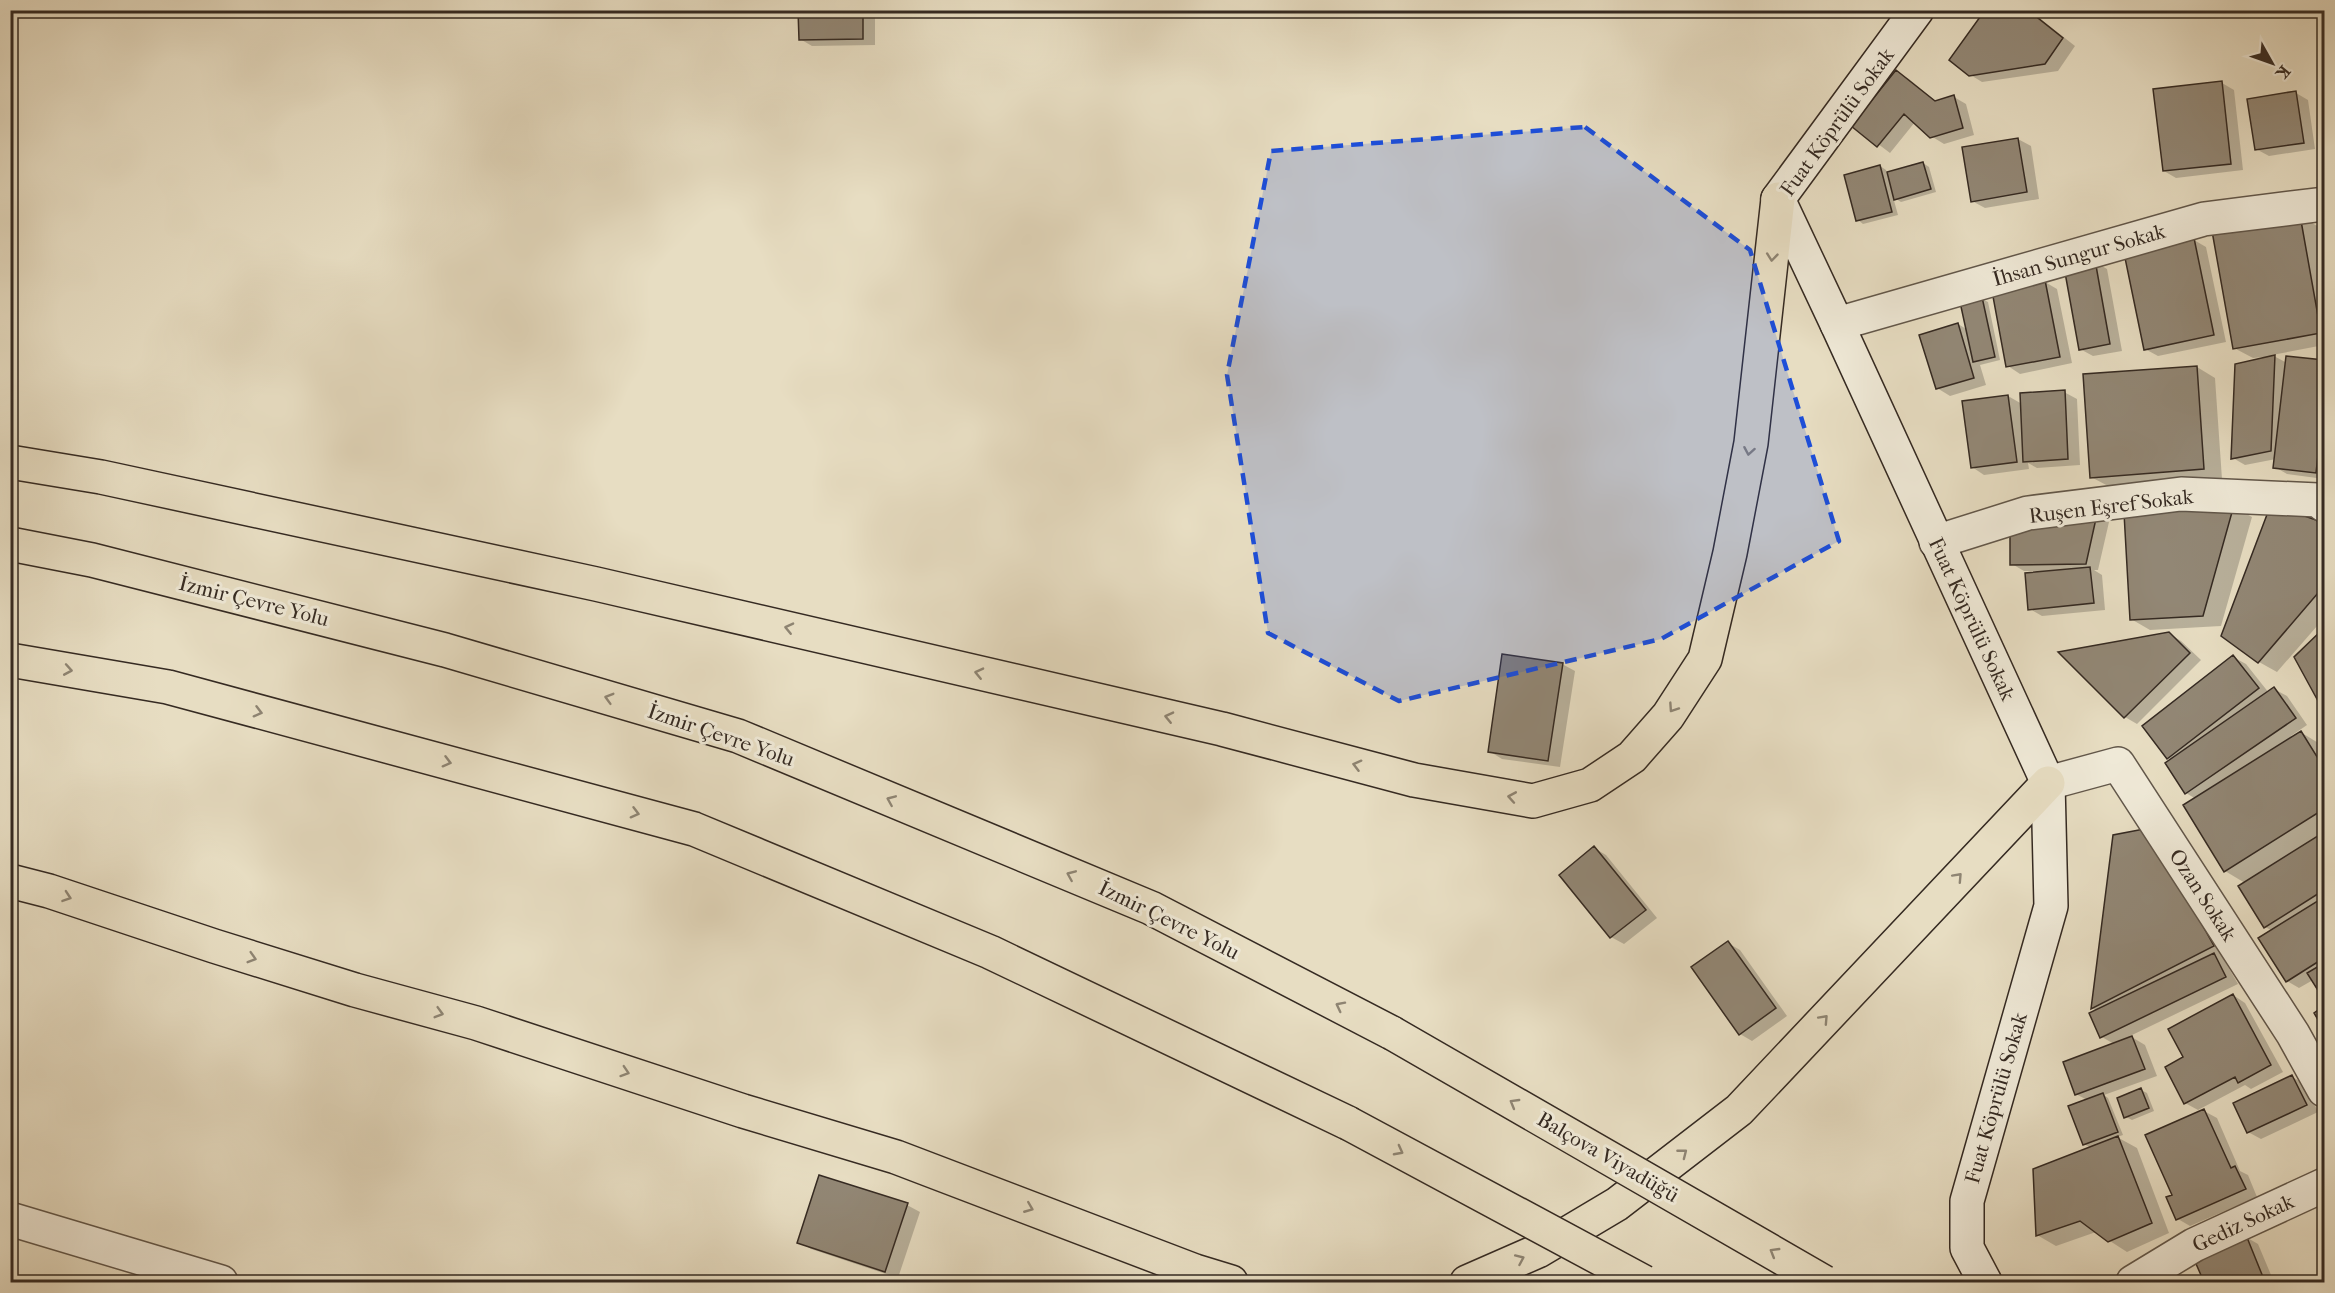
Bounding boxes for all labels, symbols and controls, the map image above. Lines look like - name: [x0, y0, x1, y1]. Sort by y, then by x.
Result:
- north arrow: [2242, 33, 2302, 93]
- street label: Fuat Köprülü Sokak: [1775, 43, 1899, 201]
- text: K: [2271, 62, 2294, 84]
- street label: İhsan Sungur Sokak: [1990, 219, 2168, 291]
- one-way arrow: [1766, 253, 1778, 262]
- one-way arrow: [1743, 446, 1756, 456]
- street label: Ruşen Eşref Sokak: [2027, 484, 2195, 528]
- street label: Fuat Köprülü Sokak: [1924, 534, 2020, 705]
- street label: İzmir Çevre Yolu: [176, 571, 332, 632]
- one-way arrow: [784, 623, 794, 636]
- one-way arrow: [63, 663, 73, 675]
- one-way arrow: [974, 667, 984, 680]
- one-way arrow: [604, 693, 615, 705]
- street label: İzmir Çevre Yolu: [644, 699, 798, 772]
- one-way arrow: [1669, 701, 1680, 712]
- one-way arrow: [253, 704, 263, 717]
- one-way arrow: [1164, 711, 1174, 724]
- one-way arrow: [441, 755, 451, 768]
- one-way arrow: [1352, 760, 1362, 773]
- one-way arrow: [1507, 792, 1516, 804]
- one-way arrow: [886, 795, 897, 807]
- one-way arrow: [629, 806, 640, 818]
- street label: Ozan Sokak: [2164, 844, 2242, 946]
- one-way arrow: [1066, 870, 1077, 882]
- one-way arrow: [1951, 874, 1962, 884]
- street label: İzmir Çevre Yolu: [1094, 876, 1243, 965]
- one-way arrow: [61, 889, 72, 902]
- one-way arrow: [246, 951, 257, 963]
- one-way arrow: [1336, 1002, 1347, 1013]
- one-way arrow: [433, 1006, 444, 1018]
- street label: Fuat Köprülü Sokak: [1960, 1009, 2032, 1187]
- one-way arrow: [1817, 1016, 1828, 1027]
- one-way arrow: [619, 1065, 630, 1077]
- one-way arrow: [1510, 1099, 1520, 1110]
- street label: Balçova Viyadüğü: [1533, 1107, 1683, 1207]
- one-way arrow: [1393, 1144, 1404, 1155]
- one-way arrow: [1676, 1149, 1687, 1160]
- street label: Gediz Sokak: [2188, 1189, 2298, 1257]
- one-way arrow: [1023, 1201, 1034, 1213]
- one-way arrow: [1770, 1248, 1780, 1260]
- one-way arrow: [1514, 1254, 1525, 1266]

